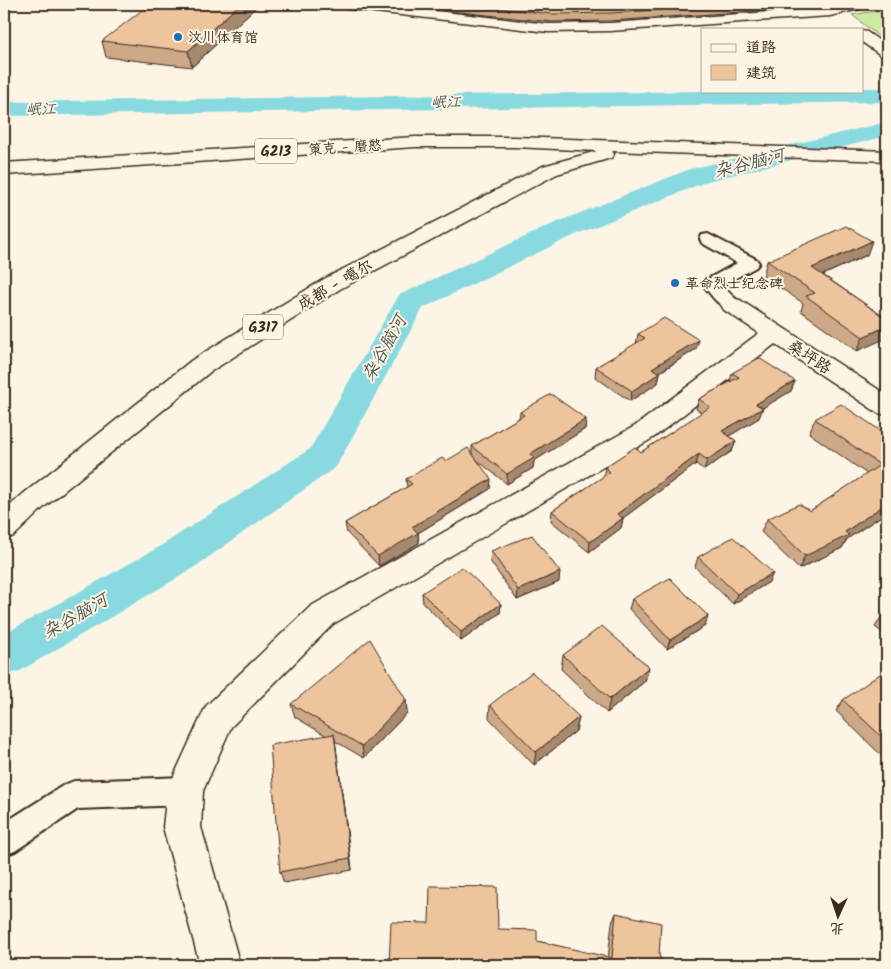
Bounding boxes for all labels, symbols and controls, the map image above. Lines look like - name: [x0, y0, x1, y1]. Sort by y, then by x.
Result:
- place label: 汶川体育馆: [188, 27, 258, 49]
- legend: [701, 28, 864, 92]
- marker: 汶川体育馆: [172, 31, 184, 43]
- text: 道路: [746, 36, 776, 60]
- text: 建筑: [746, 62, 776, 86]
- water label: 岷江: [431, 91, 462, 115]
- water label: 岷江: [26, 98, 57, 122]
- street label: 策克 - 磨憨: [308, 134, 383, 162]
- road number: G213: [255, 138, 297, 164]
- water label: 杂谷脑河: [711, 141, 791, 187]
- street label: 成都 - 噶尔: [293, 253, 378, 317]
- place label: 革命烈士纪念碑: [685, 273, 783, 295]
- marker: 革命烈士纪念碑: [669, 277, 681, 289]
- water label: 杂谷脑河: [355, 308, 417, 387]
- road number: G317: [243, 314, 283, 340]
- street label: 桑坪路: [782, 334, 836, 381]
- water label: 杂谷脑河: [37, 585, 117, 648]
- north arrow: [814, 892, 864, 942]
- text: 北: [830, 917, 845, 939]

